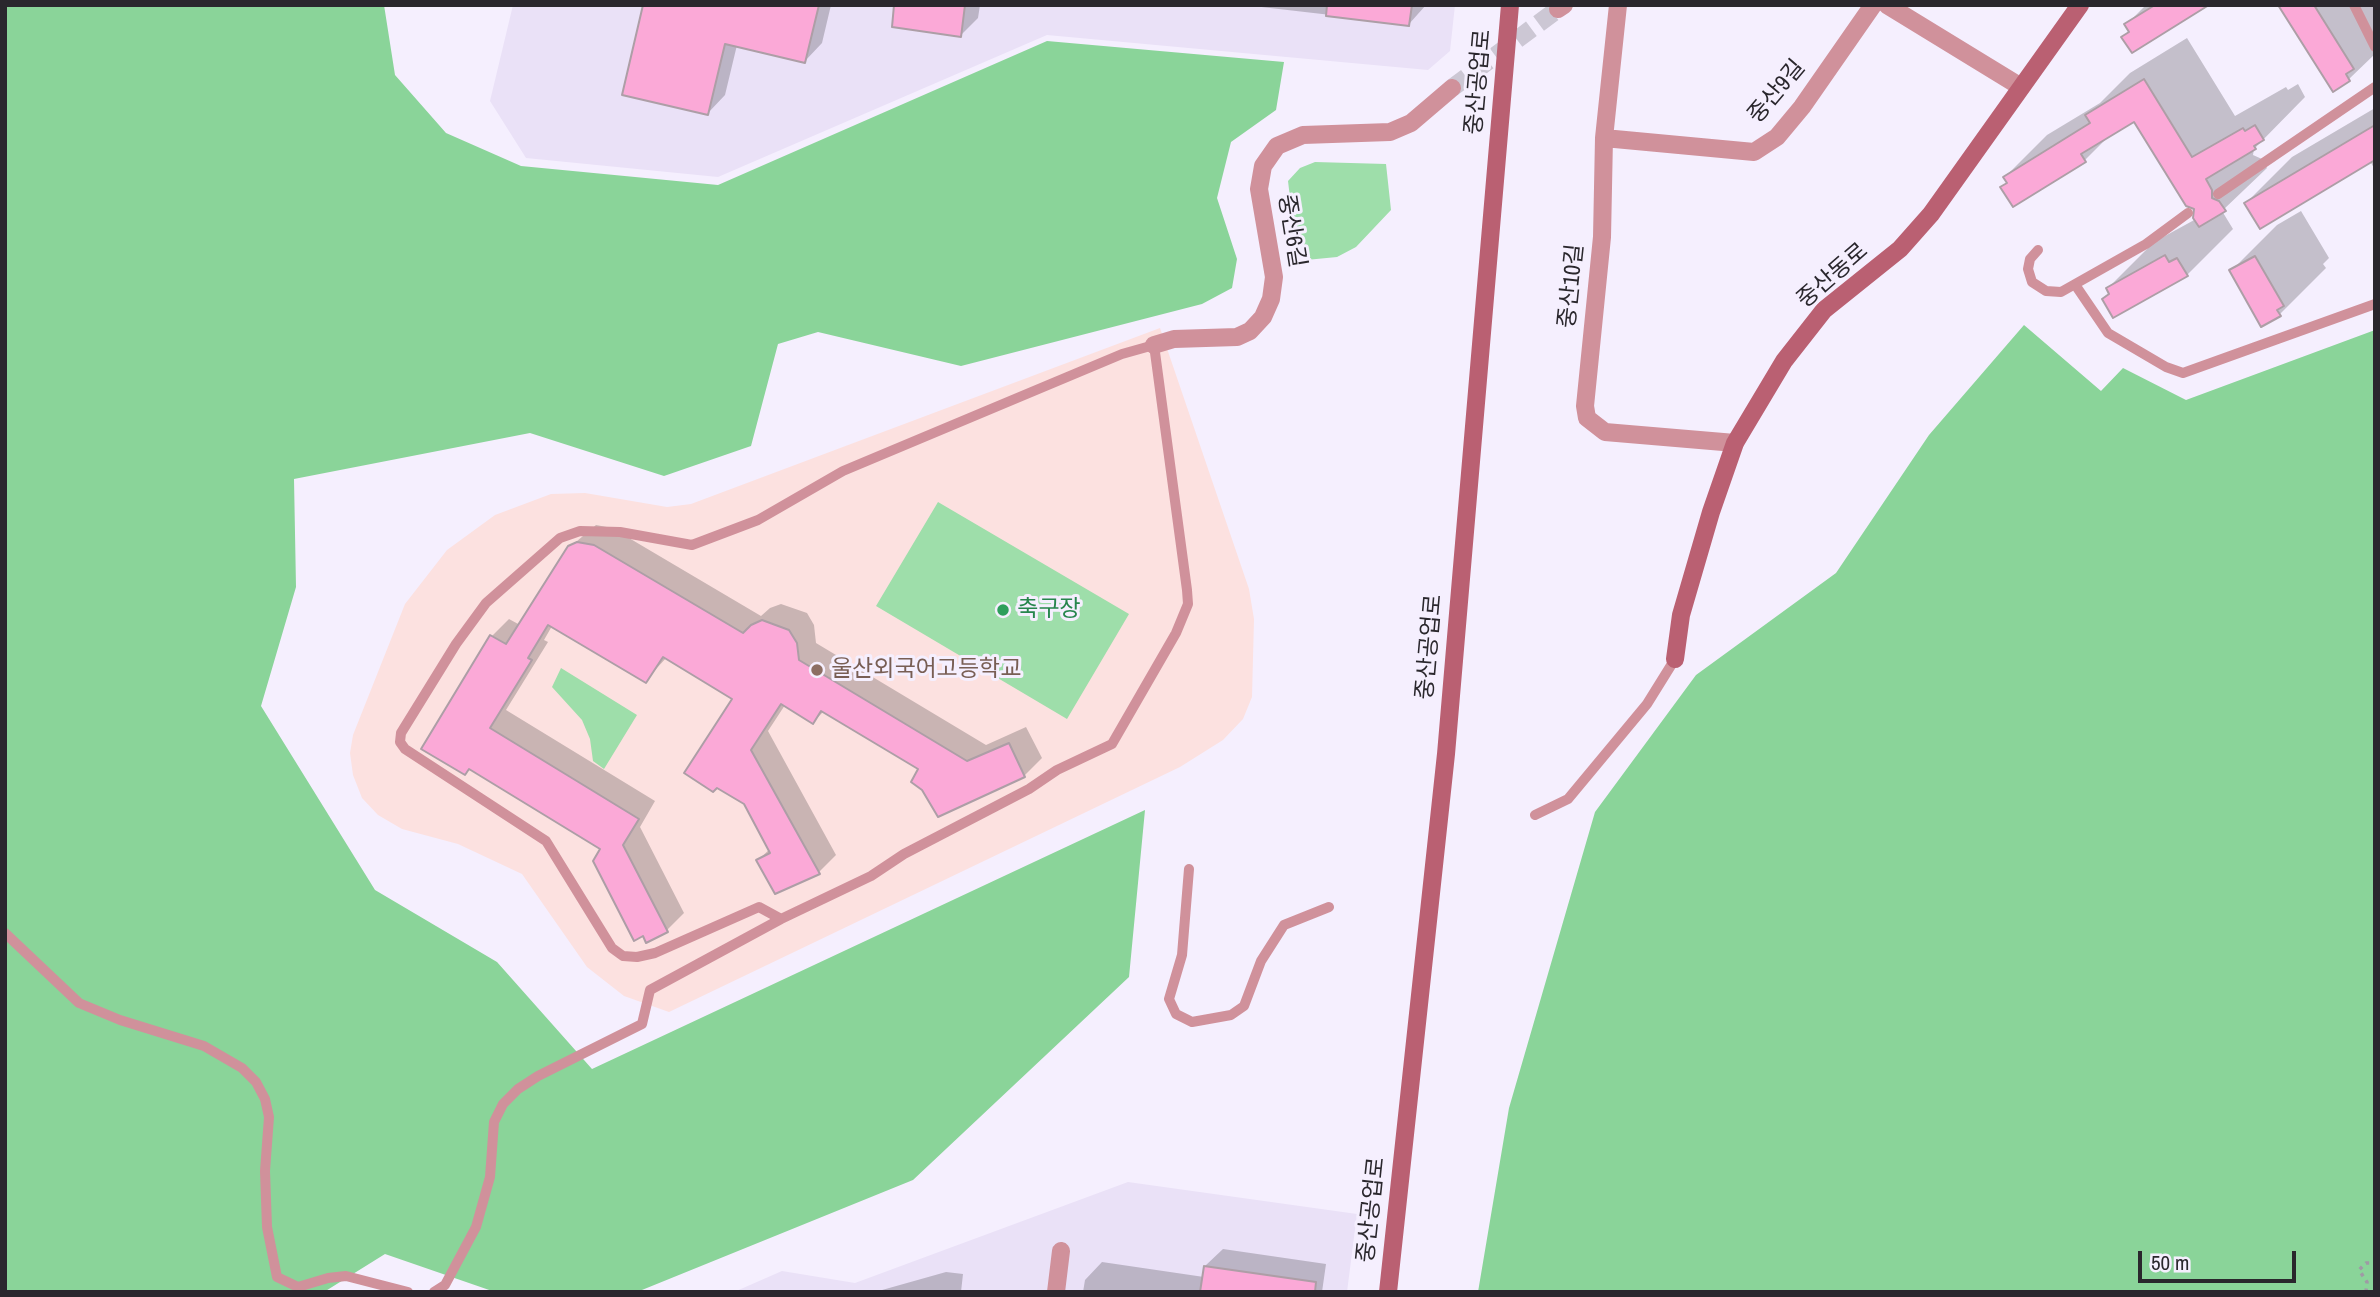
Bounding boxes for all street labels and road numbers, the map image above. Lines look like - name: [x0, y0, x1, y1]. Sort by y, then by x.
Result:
- street label: 중산공업로: [1461, 28, 1497, 136]
- street label: 중산9길: [1743, 55, 1811, 129]
- street label: 중산6길: [1272, 192, 1310, 270]
- street label: 중산동로: [1792, 238, 1874, 314]
- street label: 중산10길: [1554, 243, 1590, 329]
- street label: 중산공업로: [1412, 593, 1448, 701]
- street label: 중산공업로: [1353, 1156, 1391, 1264]

